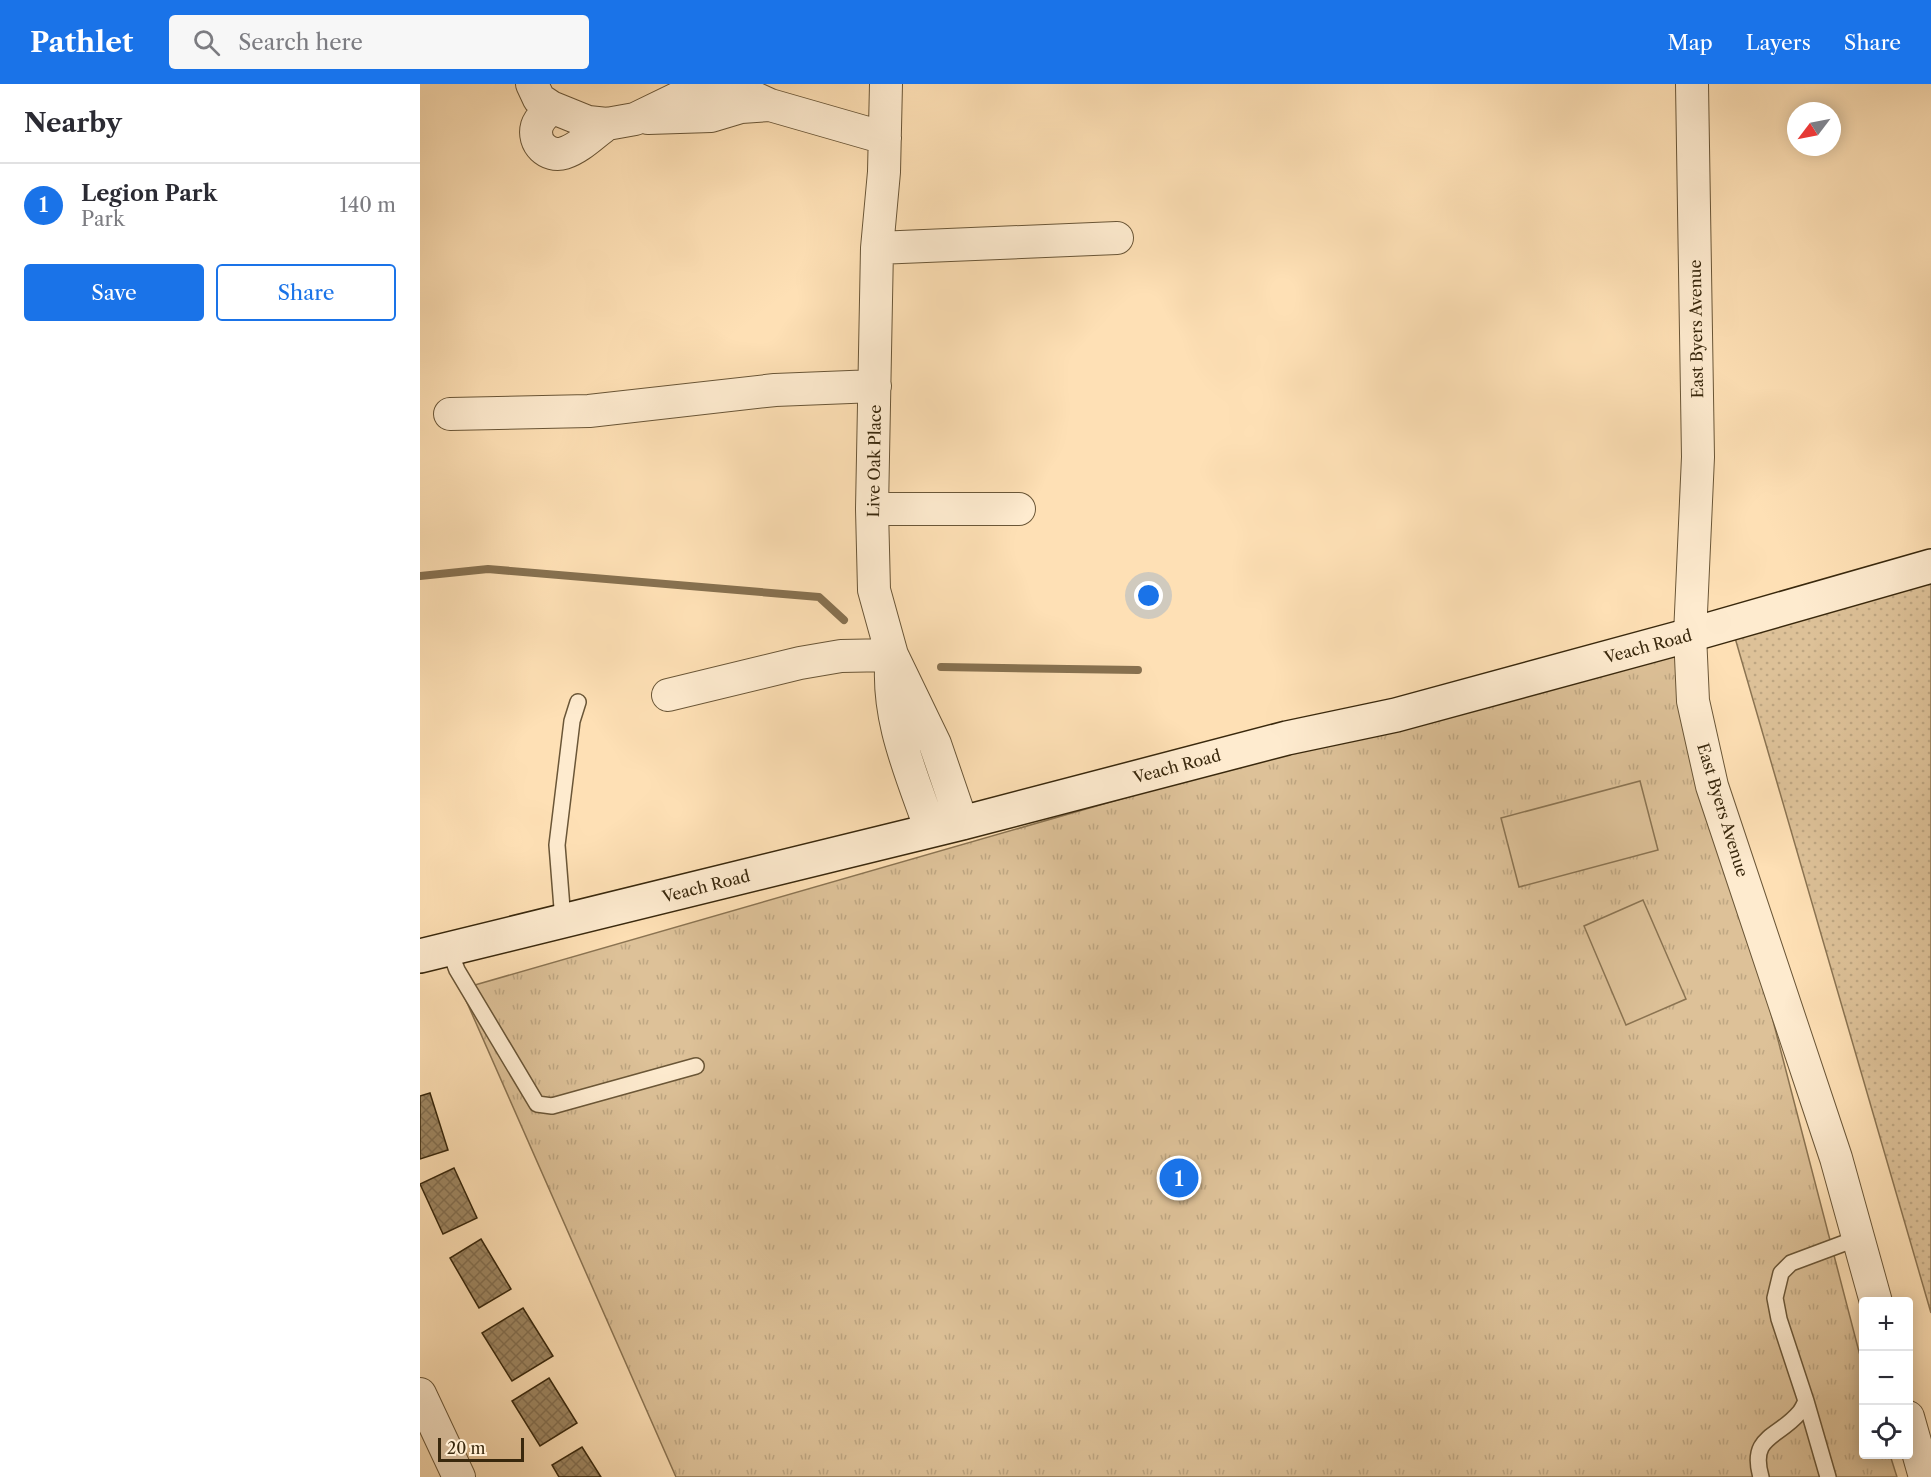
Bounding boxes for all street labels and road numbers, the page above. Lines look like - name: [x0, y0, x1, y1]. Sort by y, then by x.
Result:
- street label: East Byers Avenue: [1685, 259, 1707, 399]
- street label: Live Oak Place: [863, 404, 885, 518]
- street label: Veach Road: [1601, 625, 1694, 668]
- street label: East Byers Avenue: [1693, 741, 1753, 879]
- street label: Veach Road: [1130, 745, 1223, 788]
- street label: Veach Road: [659, 865, 752, 907]

